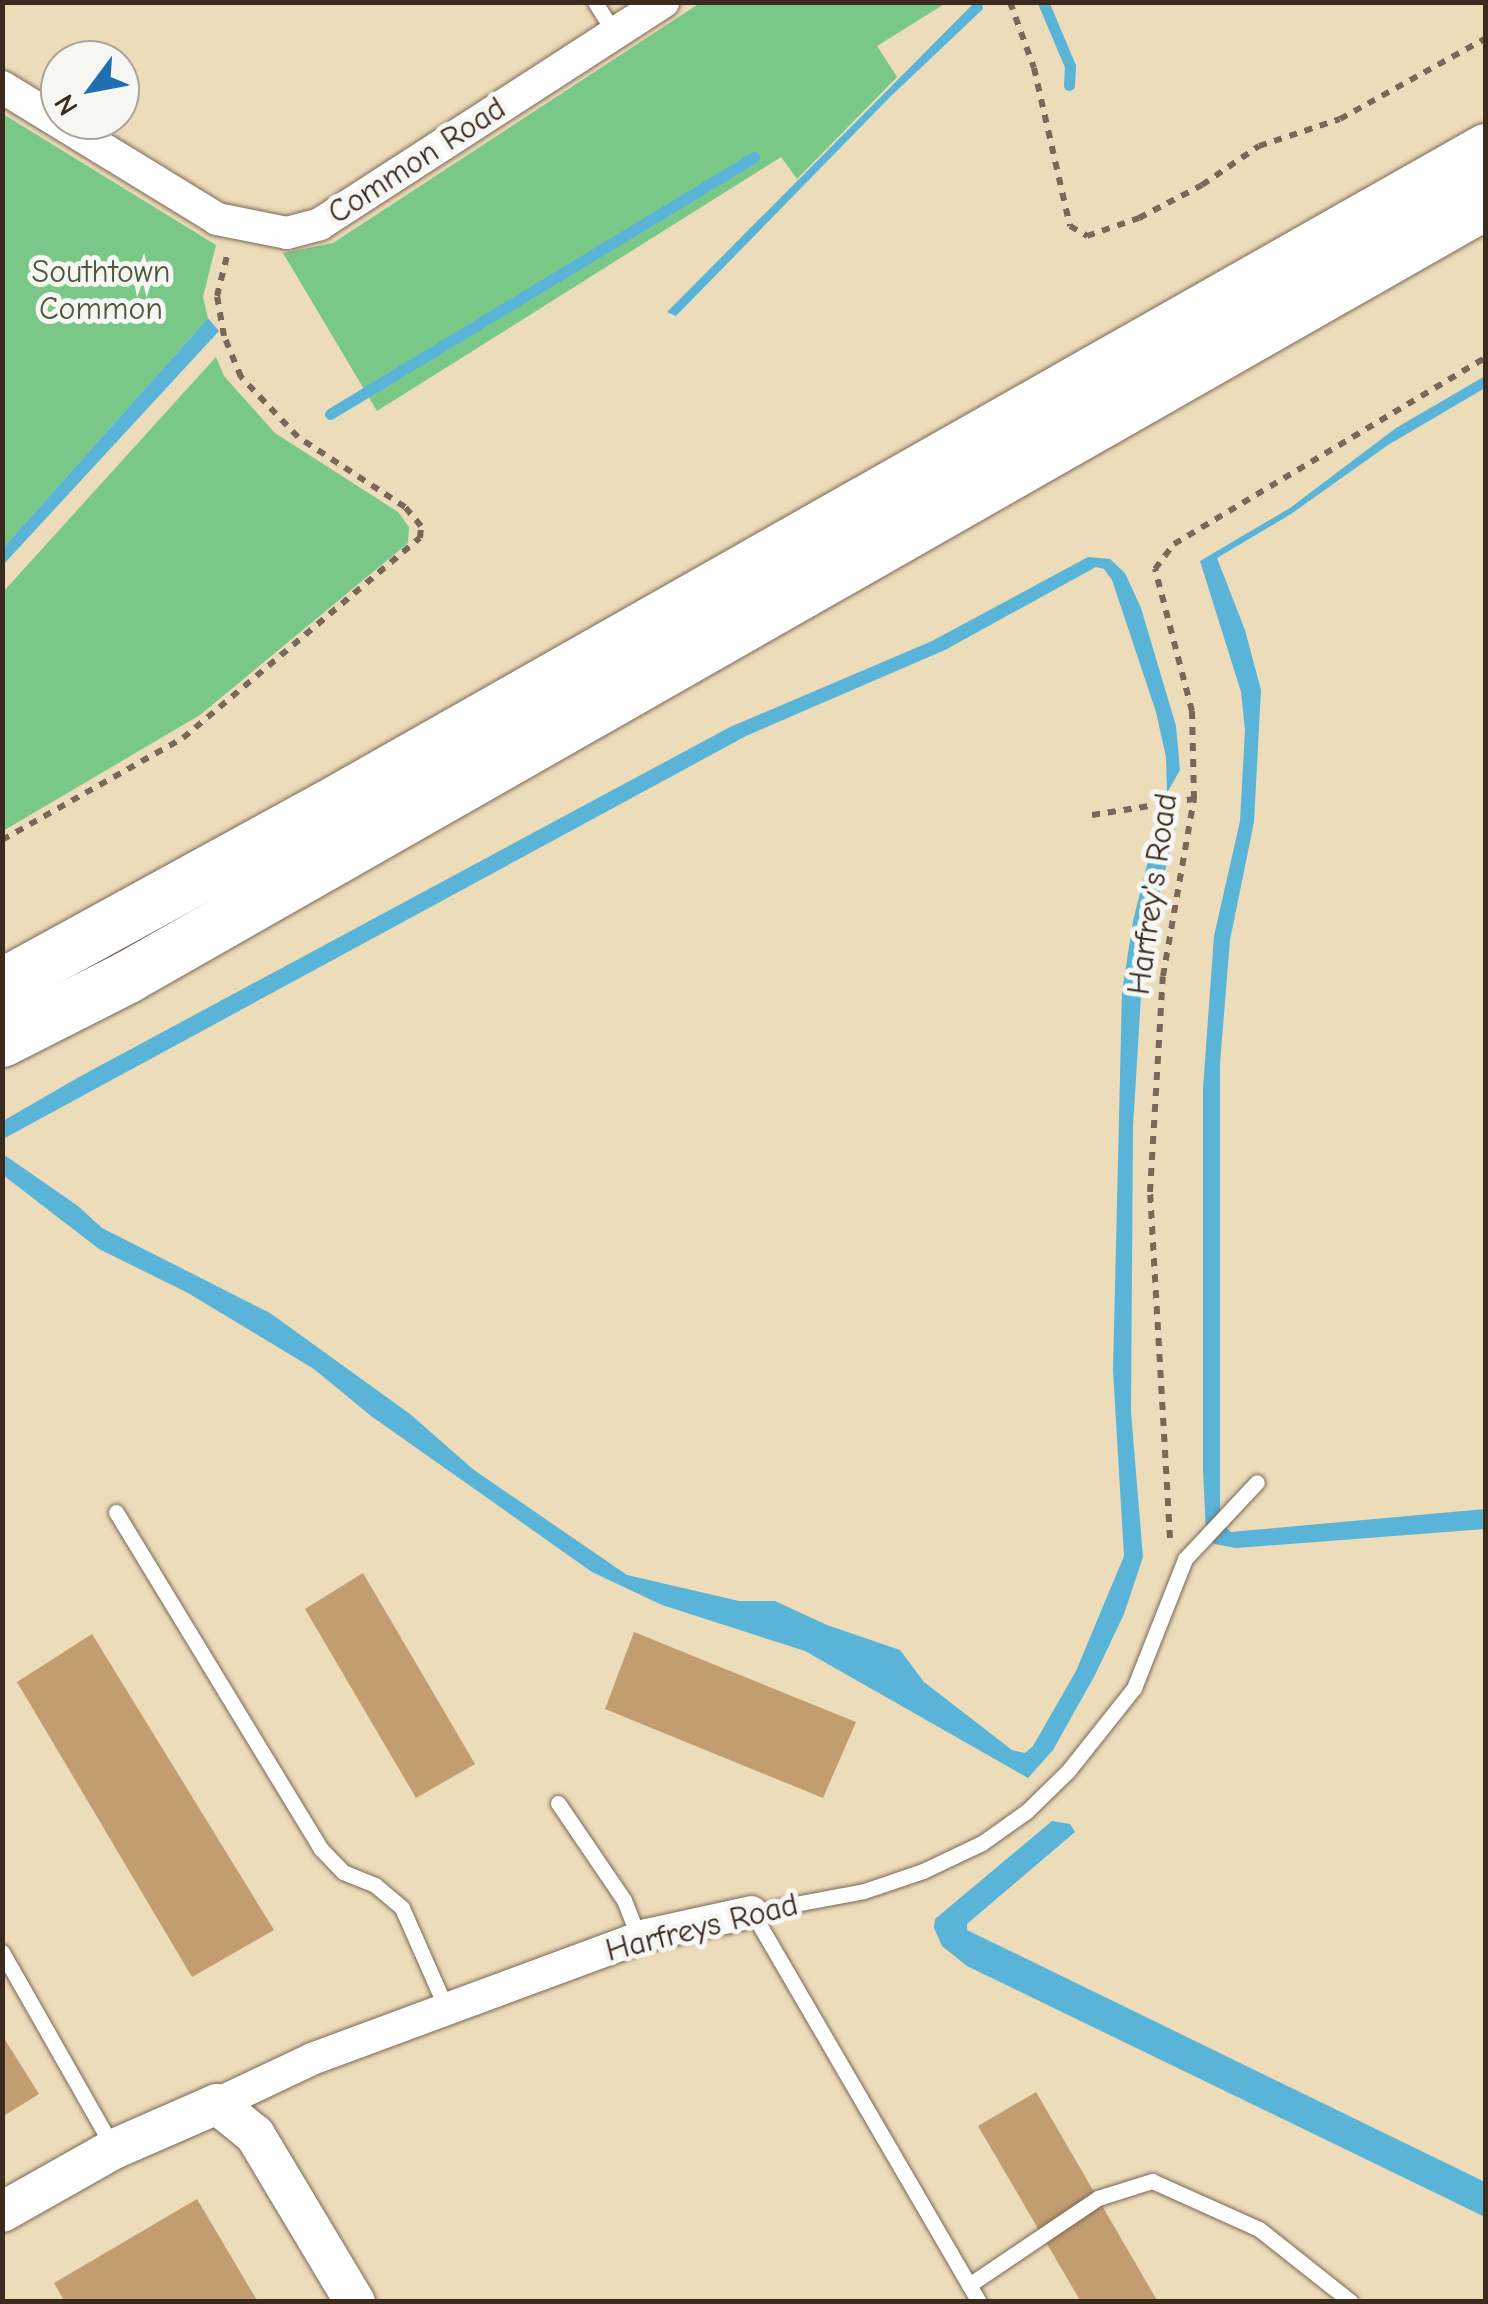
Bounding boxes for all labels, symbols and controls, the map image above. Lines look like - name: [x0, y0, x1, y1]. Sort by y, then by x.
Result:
- north arrow: [40, 40, 140, 140]
- text: N: [48, 89, 85, 121]
- street label: Common Road: [321, 89, 513, 233]
- park label: Southtown Common: [32, 254, 170, 329]
- street label: Harfrey's Road: [1120, 791, 1186, 997]
- street label: Harfreys Road: [602, 1886, 802, 1970]

